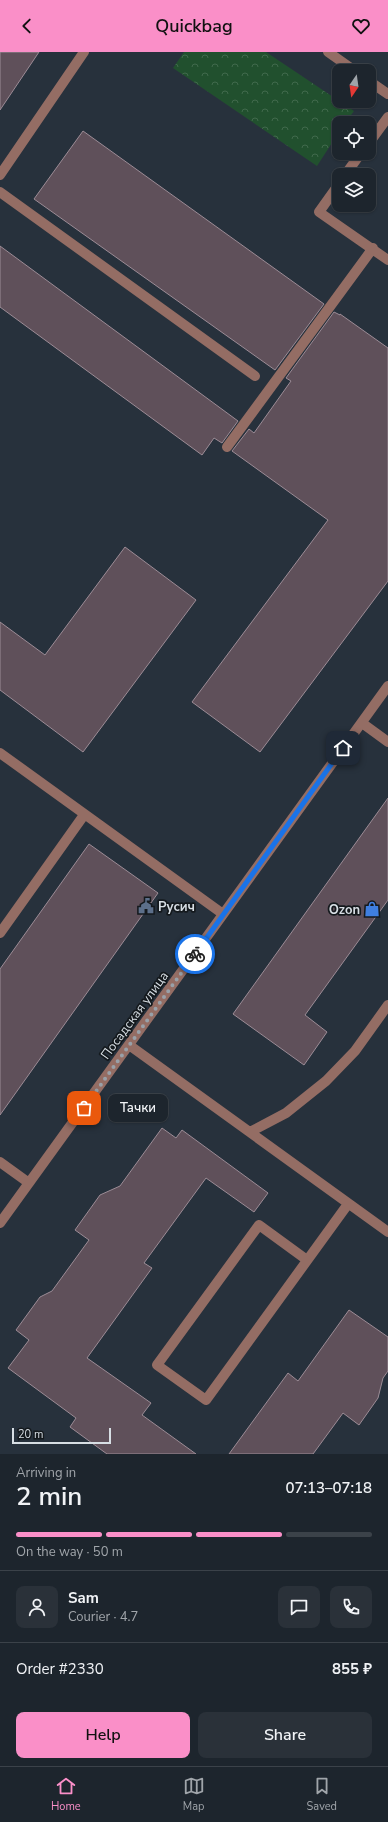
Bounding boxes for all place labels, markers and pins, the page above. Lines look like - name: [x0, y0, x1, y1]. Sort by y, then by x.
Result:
- pin: [326, 731, 360, 765]
- public building icon: Русич: [137, 897, 155, 915]
- place label: Русич: [158, 898, 195, 916]
- shop icon: Ozon: [363, 900, 381, 918]
- place label: Ozon: [329, 901, 360, 919]
- pin: [67, 1091, 101, 1125]
- callout: Тачки: [108, 1094, 168, 1122]

